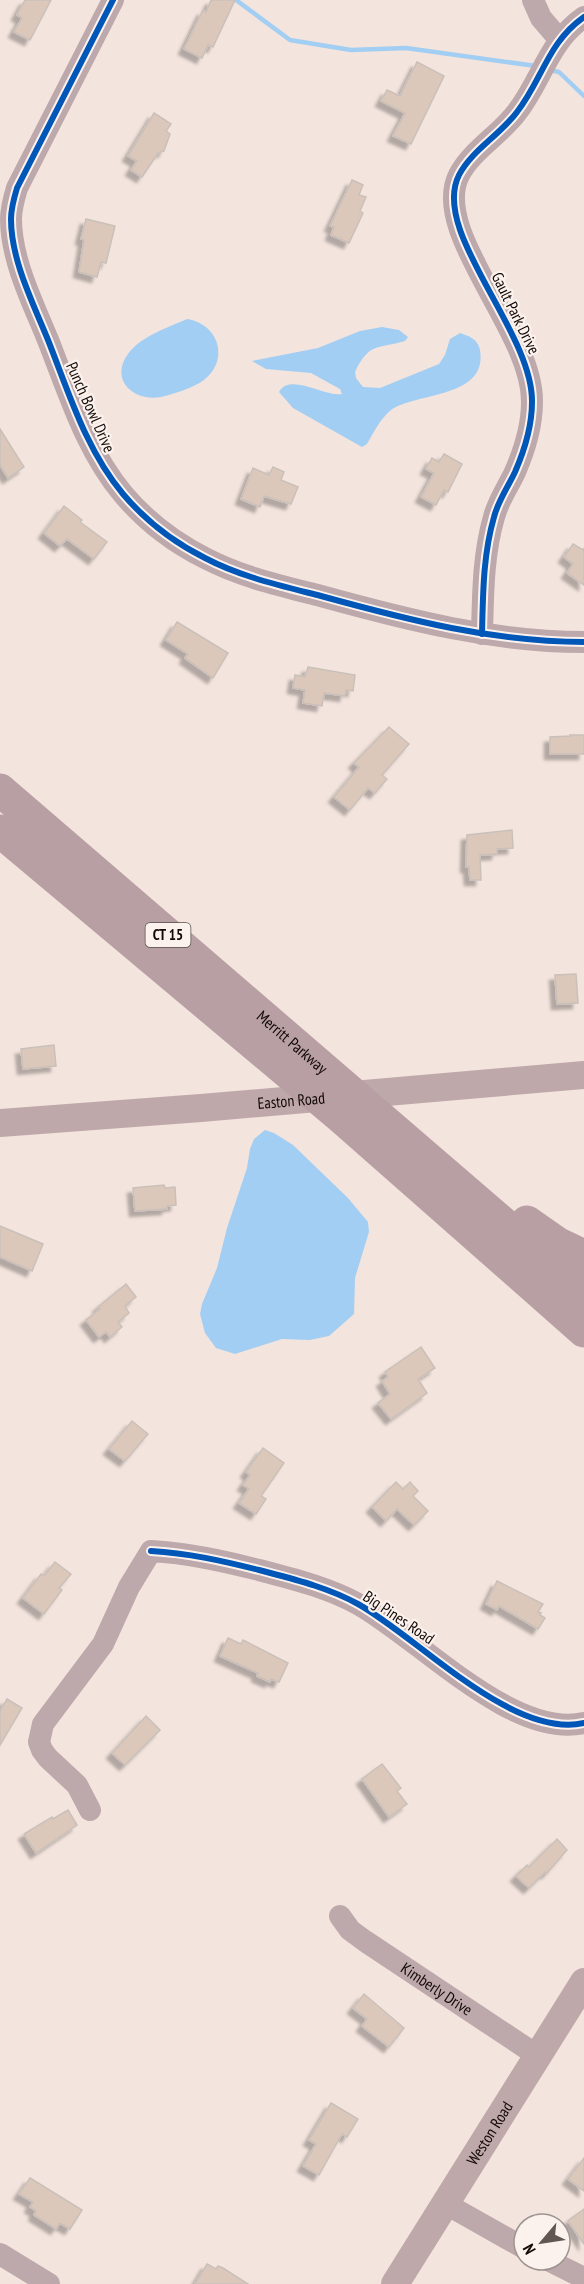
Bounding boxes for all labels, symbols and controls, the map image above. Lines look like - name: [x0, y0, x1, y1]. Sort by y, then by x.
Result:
- street label: Gault Park Drive: [488, 269, 544, 357]
- street label: Punch Bowl Drive: [62, 359, 120, 455]
- road number: CT 15: [146, 923, 190, 947]
- street label: Merritt Parkway: [253, 1006, 332, 1078]
- street label: Easton Road: [257, 1087, 326, 1113]
- street label: Big Pines Road: [360, 1586, 439, 1648]
- street label: Kimberly Drive: [397, 1958, 476, 2020]
- street label: Weston Road: [462, 2098, 517, 2169]
- north arrow: [512, 2212, 572, 2272]
- text: N: [518, 2241, 540, 2258]

